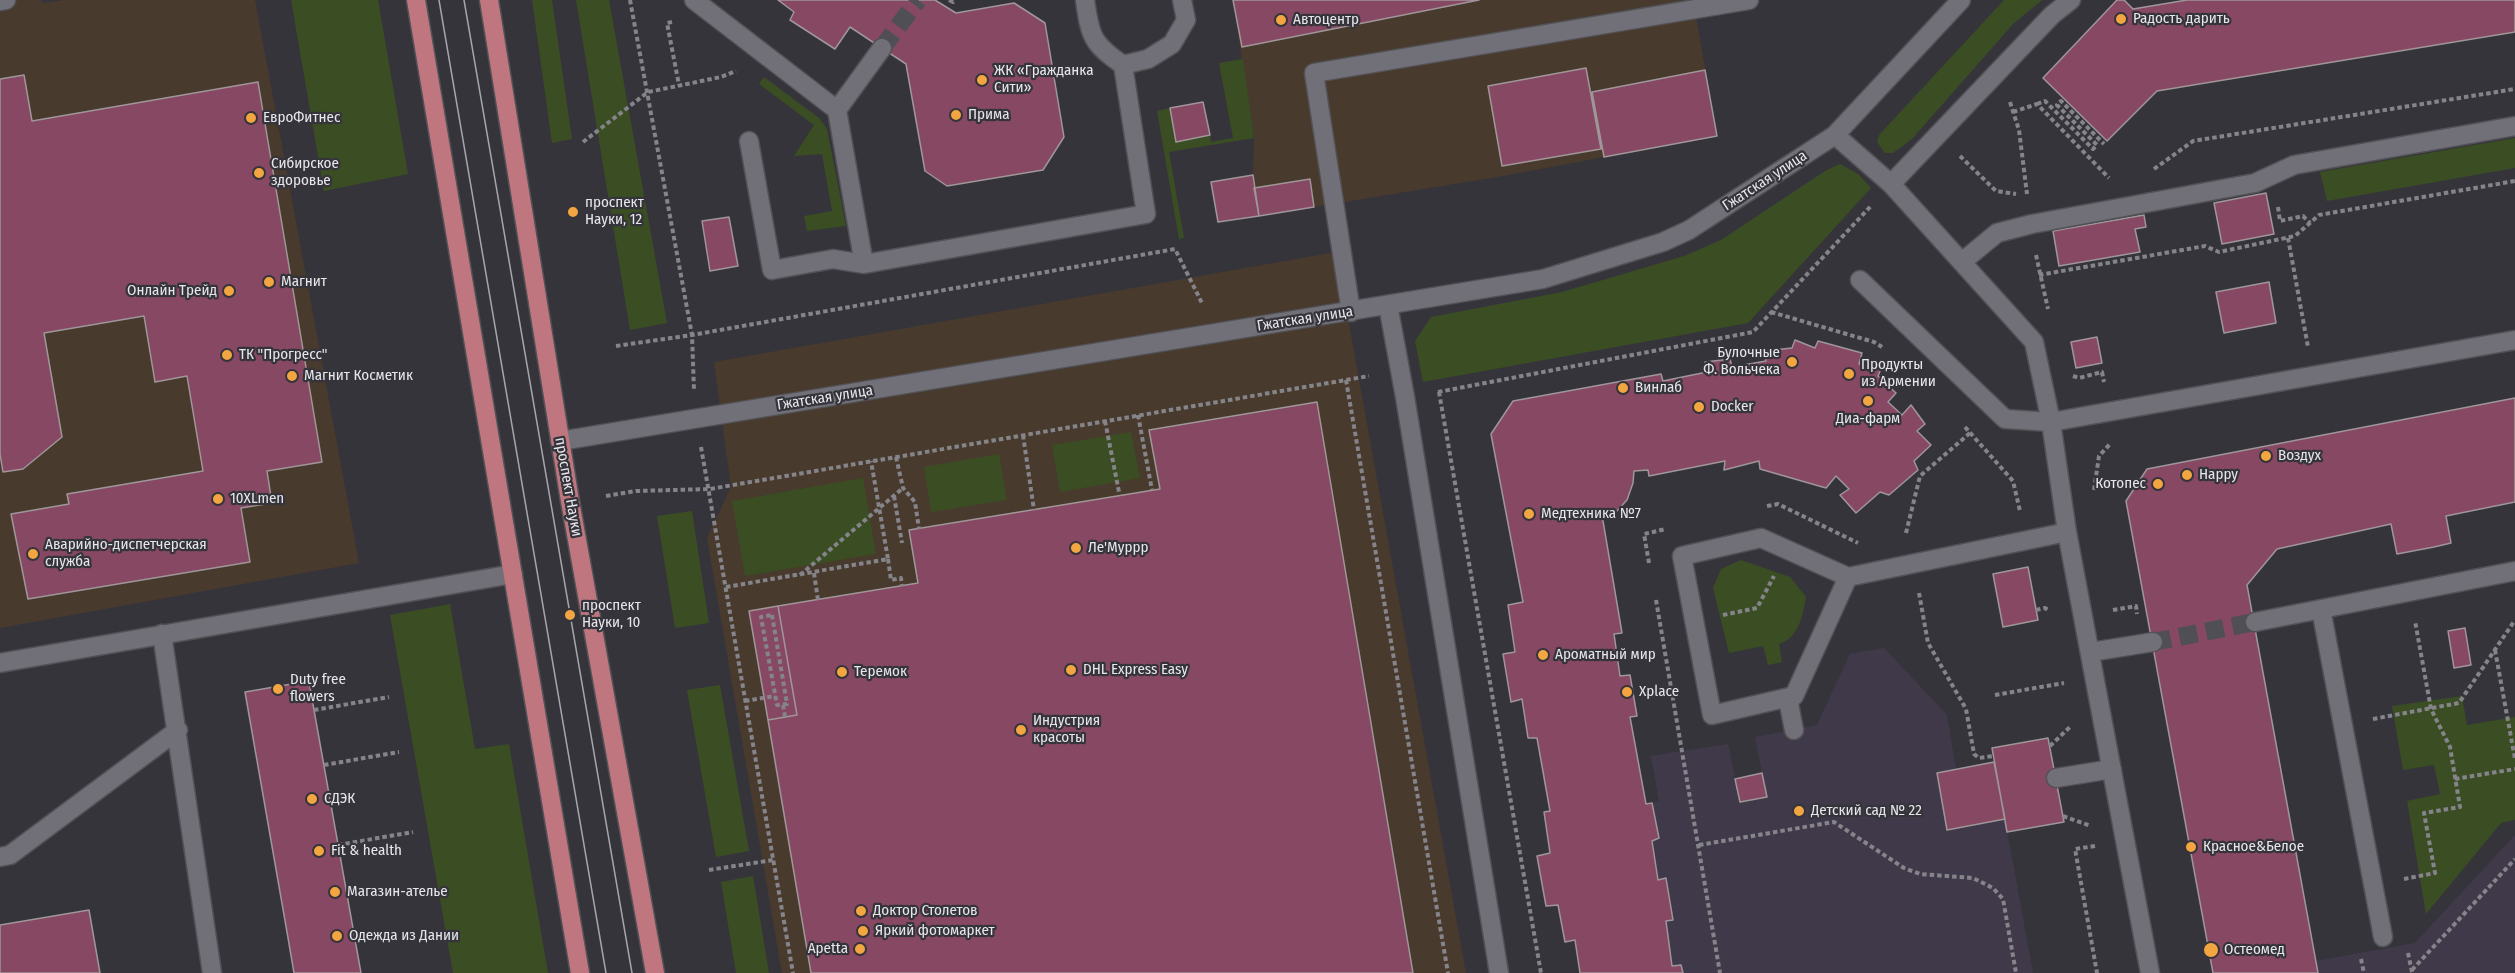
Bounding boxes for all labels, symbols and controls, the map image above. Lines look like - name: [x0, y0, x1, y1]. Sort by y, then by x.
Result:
- place label: Радость дарить: [2133, 10, 2230, 28]
- place label: Автоцентр: [1293, 11, 1359, 29]
- marker: Радость дарить: [2114, 12, 2128, 26]
- marker: Автоцентр: [1274, 13, 1288, 27]
- place label: ЖК «Гражданка Сити»: [994, 62, 1093, 97]
- marker: ЖК «Гражданка Сити»: [975, 73, 989, 87]
- place label: Прима: [968, 106, 1010, 124]
- marker: Прима: [949, 108, 963, 122]
- place label: ЕвроФитнес: [263, 109, 340, 127]
- marker: ЕвроФитнес: [244, 111, 258, 125]
- street label: Гжатская улица: [1719, 147, 1811, 215]
- place label: Сибирское здоровье: [271, 155, 339, 190]
- marker: Сибирское здоровье: [252, 166, 266, 180]
- place label: проспект Науки, 12: [585, 194, 644, 229]
- marker: проспект Науки, 12: [566, 205, 580, 219]
- place label: Магнит: [281, 273, 327, 291]
- marker: Магнит: [262, 275, 276, 289]
- place label: Онлайн Трейд: [127, 282, 217, 300]
- marker: Онлайн Трейд: [222, 284, 236, 298]
- street label: Гжатская улица: [1256, 303, 1354, 335]
- place label: Булочные Ф. Вольчека: [1703, 344, 1780, 379]
- place label: ТК "Прогресс": [239, 346, 327, 364]
- marker: ТК "Прогресс": [220, 348, 234, 362]
- marker: Булочные Ф. Вольчека: [1785, 355, 1799, 369]
- place label: Продукты из Армении: [1861, 356, 1936, 391]
- place label: Магнит Косметик: [304, 367, 413, 385]
- marker: Продукты из Армении: [1842, 367, 1856, 381]
- marker: Магнит Косметик: [285, 369, 299, 383]
- place label: Винлаб: [1635, 379, 1682, 397]
- marker: Винлаб: [1616, 381, 1630, 395]
- street label: Гжатская улица: [776, 382, 874, 414]
- marker: Диа-фарм: [1861, 394, 1875, 408]
- place label: Docker: [1711, 398, 1754, 416]
- marker: Docker: [1692, 400, 1706, 414]
- place label: Диа-фарм: [1836, 410, 1900, 428]
- street label: проспект Науки: [550, 436, 586, 538]
- place label: Воздух: [2278, 447, 2321, 465]
- marker: Воздух: [2259, 449, 2273, 463]
- place label: Happy: [2199, 466, 2238, 484]
- marker: Happy: [2180, 468, 2194, 482]
- place label: Котопес: [2095, 475, 2146, 493]
- marker: Котопес: [2151, 477, 2165, 491]
- place label: 10XLmen: [230, 490, 284, 508]
- marker: 10XLmen: [211, 492, 225, 506]
- place label: Медтехника №7: [1541, 505, 1641, 523]
- marker: Медтехника №7: [1522, 507, 1536, 521]
- place label: Аварийно-диспетчерская служба: [45, 536, 207, 571]
- place label: Ле'Муррр: [1088, 539, 1148, 557]
- marker: Ле'Муррр: [1069, 541, 1083, 555]
- marker: Аварийно-диспетчерская служба: [26, 547, 40, 561]
- place label: проспект Науки, 10: [582, 597, 641, 632]
- marker: проспект Науки, 10: [563, 608, 577, 622]
- place label: Ароматный мир: [1555, 646, 1656, 664]
- marker: Ароматный мир: [1536, 648, 1550, 662]
- place label: DHL Express Easy: [1083, 661, 1188, 679]
- place label: Теремок: [854, 663, 907, 681]
- marker: DHL Express Easy: [1064, 663, 1078, 677]
- marker: Теремок: [835, 665, 849, 679]
- place label: Duty free flowers: [290, 671, 346, 706]
- marker: Duty free flowers: [271, 682, 285, 696]
- place label: Xplace: [1639, 683, 1679, 701]
- marker: Xplace: [1620, 685, 1634, 699]
- place label: Индустрия красоты: [1033, 712, 1100, 747]
- marker: Индустрия красоты: [1014, 723, 1028, 737]
- place label: СДЭК: [324, 790, 355, 808]
- marker: СДЭК: [305, 792, 319, 806]
- place label: Детский сад № 22: [1811, 802, 1922, 820]
- marker: Детский сад № 22: [1792, 804, 1806, 818]
- place label: Красное&Белое: [2203, 838, 2304, 856]
- marker: Красное&Белое: [2184, 840, 2198, 854]
- place label: Fit & health: [331, 842, 402, 860]
- marker: Fit & health: [312, 844, 326, 858]
- place label: Магазин-ателье: [347, 883, 448, 901]
- marker: Магазин-ателье: [328, 885, 342, 899]
- place label: Доктор Столетов: [873, 902, 978, 920]
- marker: Доктор Столетов: [854, 904, 868, 918]
- place label: Яркий фотомаркет: [875, 922, 995, 940]
- marker: Яркий фотомаркет: [856, 924, 870, 938]
- place label: Одежда из Дании: [349, 927, 459, 945]
- marker: Одежда из Дании: [330, 929, 344, 943]
- place label: Apetta: [808, 940, 848, 958]
- marker: Остеомед: [2202, 941, 2220, 959]
- place label: Остеомед: [2224, 941, 2285, 959]
- marker: Apetta: [853, 942, 867, 956]

